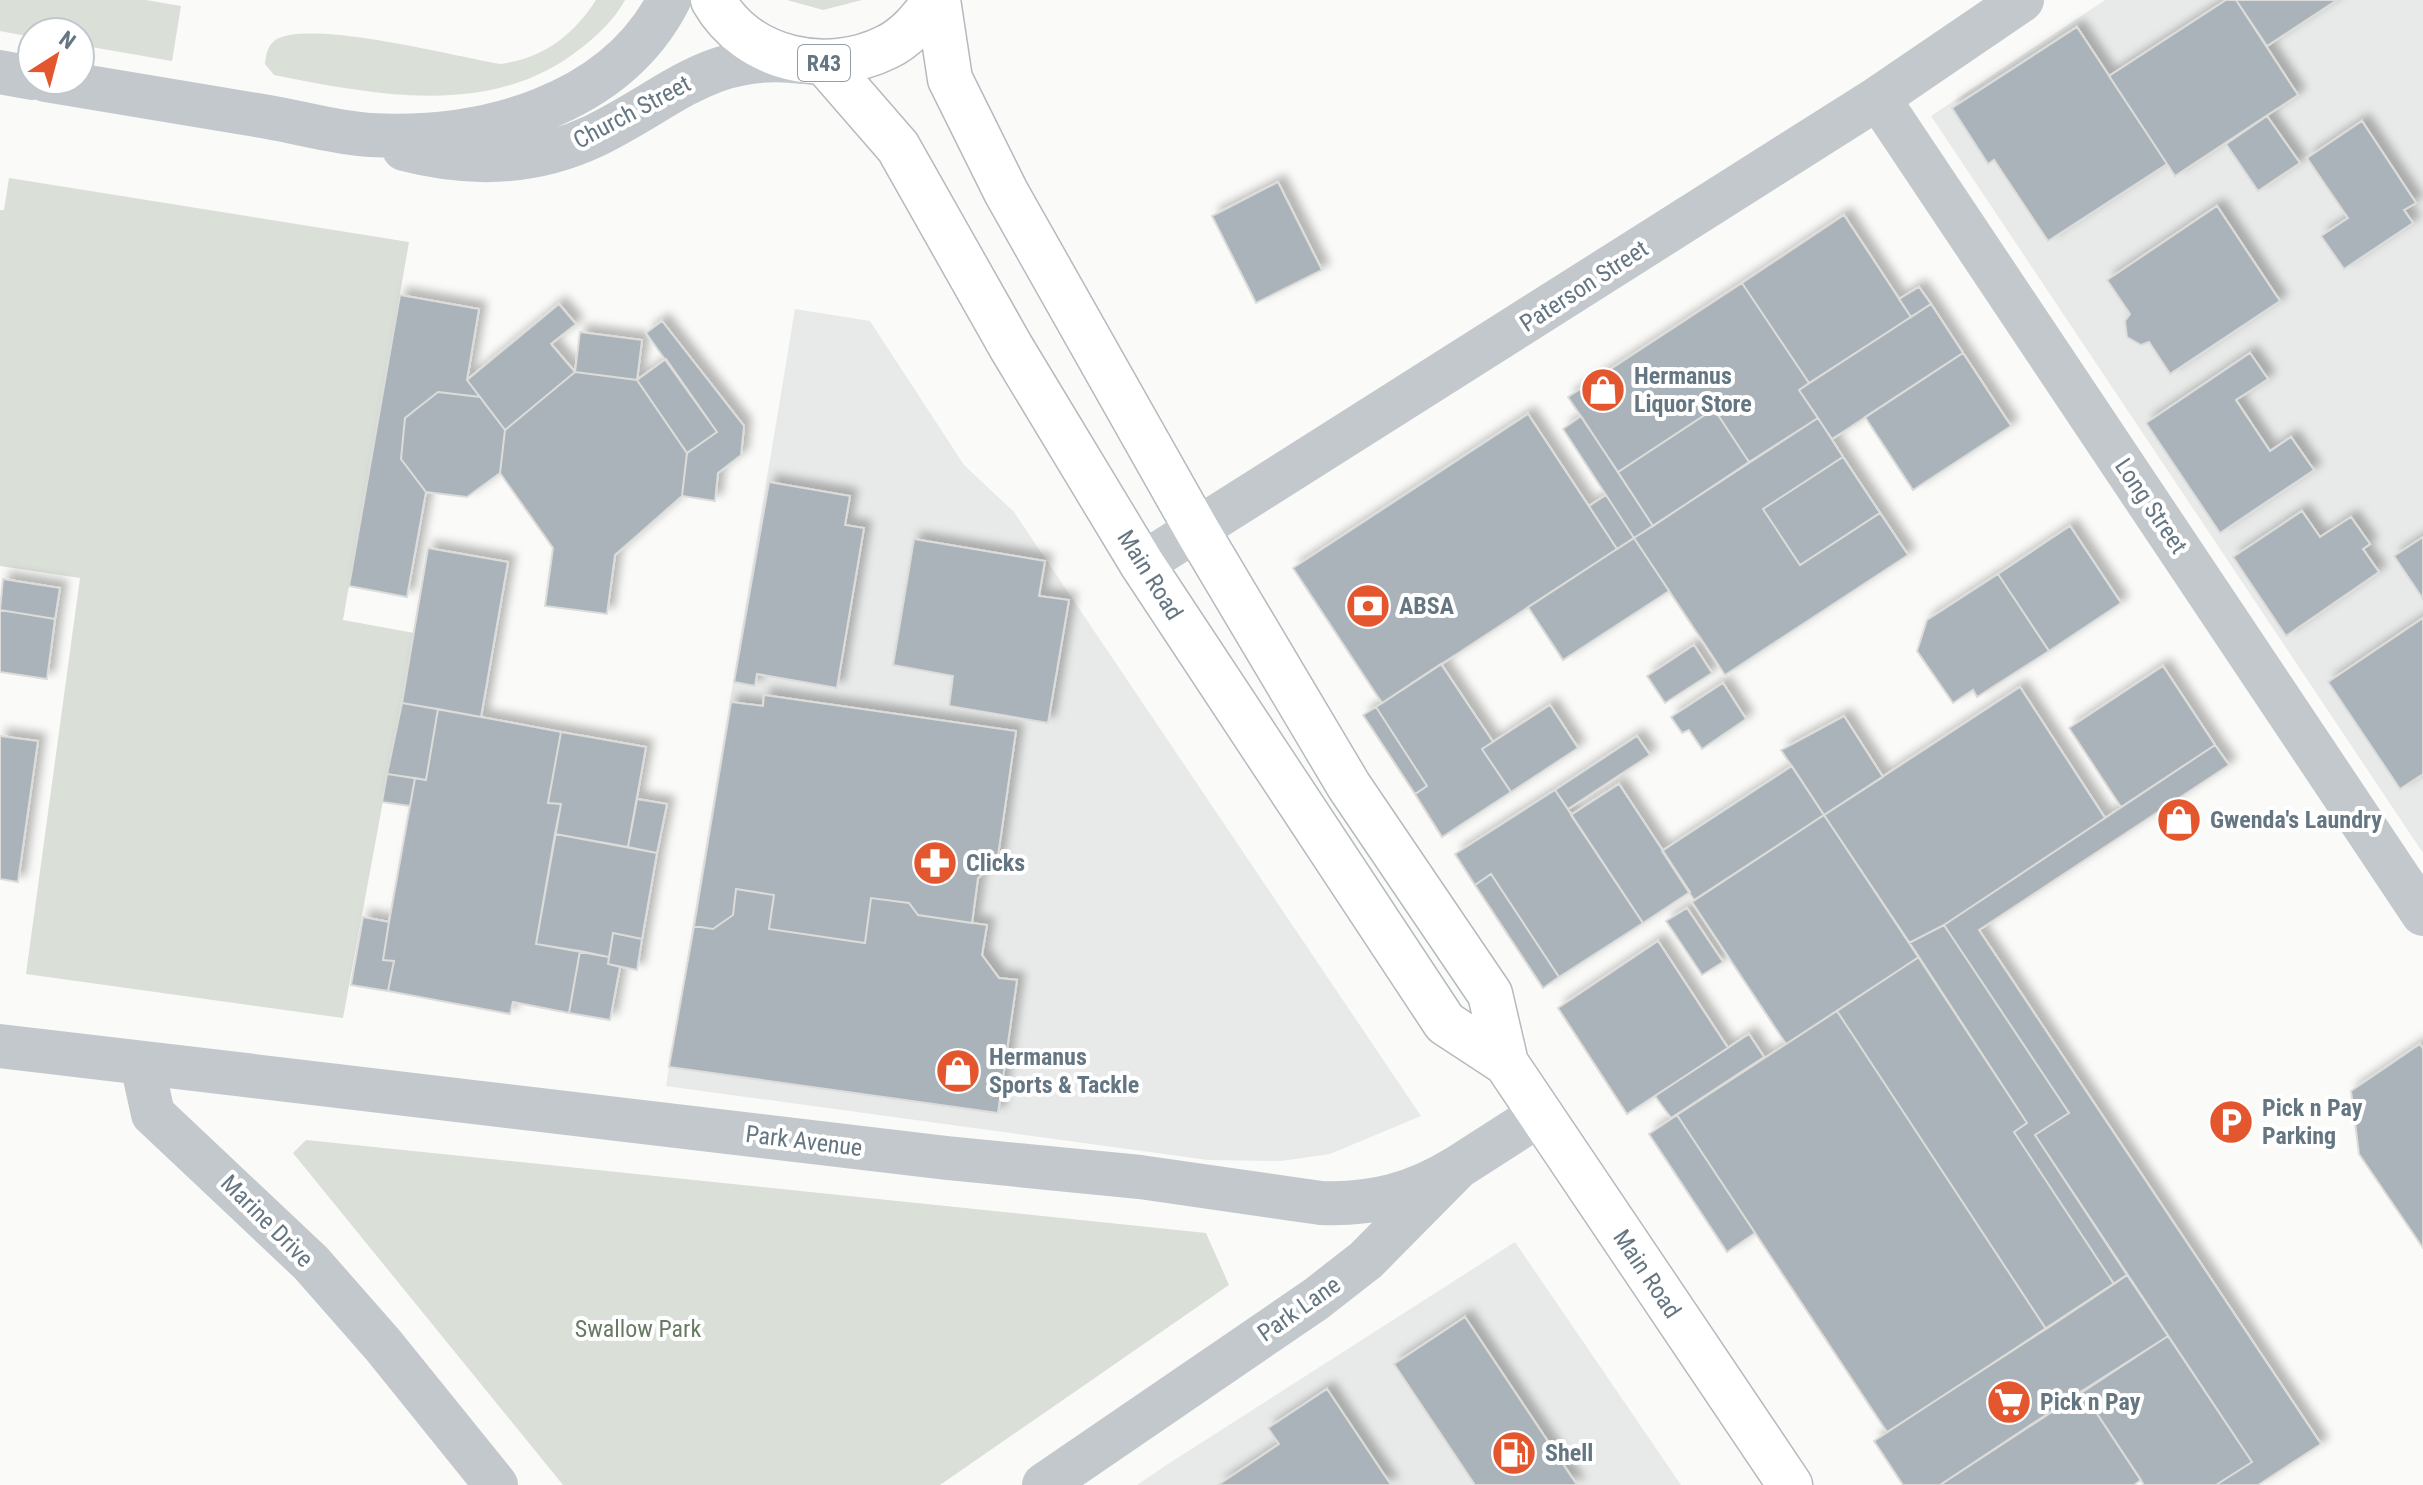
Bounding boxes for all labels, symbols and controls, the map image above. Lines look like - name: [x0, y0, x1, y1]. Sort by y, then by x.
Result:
- north arrow: [16, 16, 96, 96]
- text: N: [55, 26, 80, 54]
- road number: R43: [798, 45, 850, 81]
- street label: Church Street: [569, 70, 695, 154]
- street label: Paterson Street: [1515, 234, 1653, 338]
- place label: Hermanus Liquor Store: [1634, 362, 1752, 418]
- shop icon: Hermanus Liquor Store: [1579, 366, 1627, 414]
- street label: Long Street: [2109, 453, 2193, 559]
- street label: Main Road: [1112, 525, 1188, 625]
- bank icon: ABSA: [1344, 582, 1392, 630]
- place label: ABSA: [1399, 592, 1455, 620]
- shop icon: Gwenda's Laundry: [2155, 796, 2203, 844]
- place label: Gwenda's Laundry: [2210, 806, 2382, 834]
- pharmacy icon: Clicks: [911, 839, 959, 887]
- place label: Clicks: [966, 849, 1025, 877]
- place label: Hermanus Sports & Tackle: [989, 1043, 1139, 1099]
- shop icon: Hermanus Sports & Tackle: [934, 1047, 982, 1095]
- place label: Pick n Pay Parking: [2262, 1094, 2363, 1150]
- parking icon: Pick n Pay Parking: [2207, 1098, 2255, 1146]
- street label: Park Avenue: [744, 1120, 864, 1162]
- street label: Marine Drive: [215, 1169, 319, 1273]
- street label: Main Road: [1607, 1225, 1687, 1323]
- street label: Park Lane: [1252, 1271, 1346, 1347]
- park label: Swallow Park: [575, 1315, 701, 1343]
- supermarket icon: Pick n Pay: [1985, 1378, 2033, 1426]
- place label: Pick n Pay: [2040, 1388, 2141, 1416]
- fuel station icon: Shell: [1490, 1429, 1538, 1477]
- place label: Shell: [1545, 1439, 1593, 1467]

